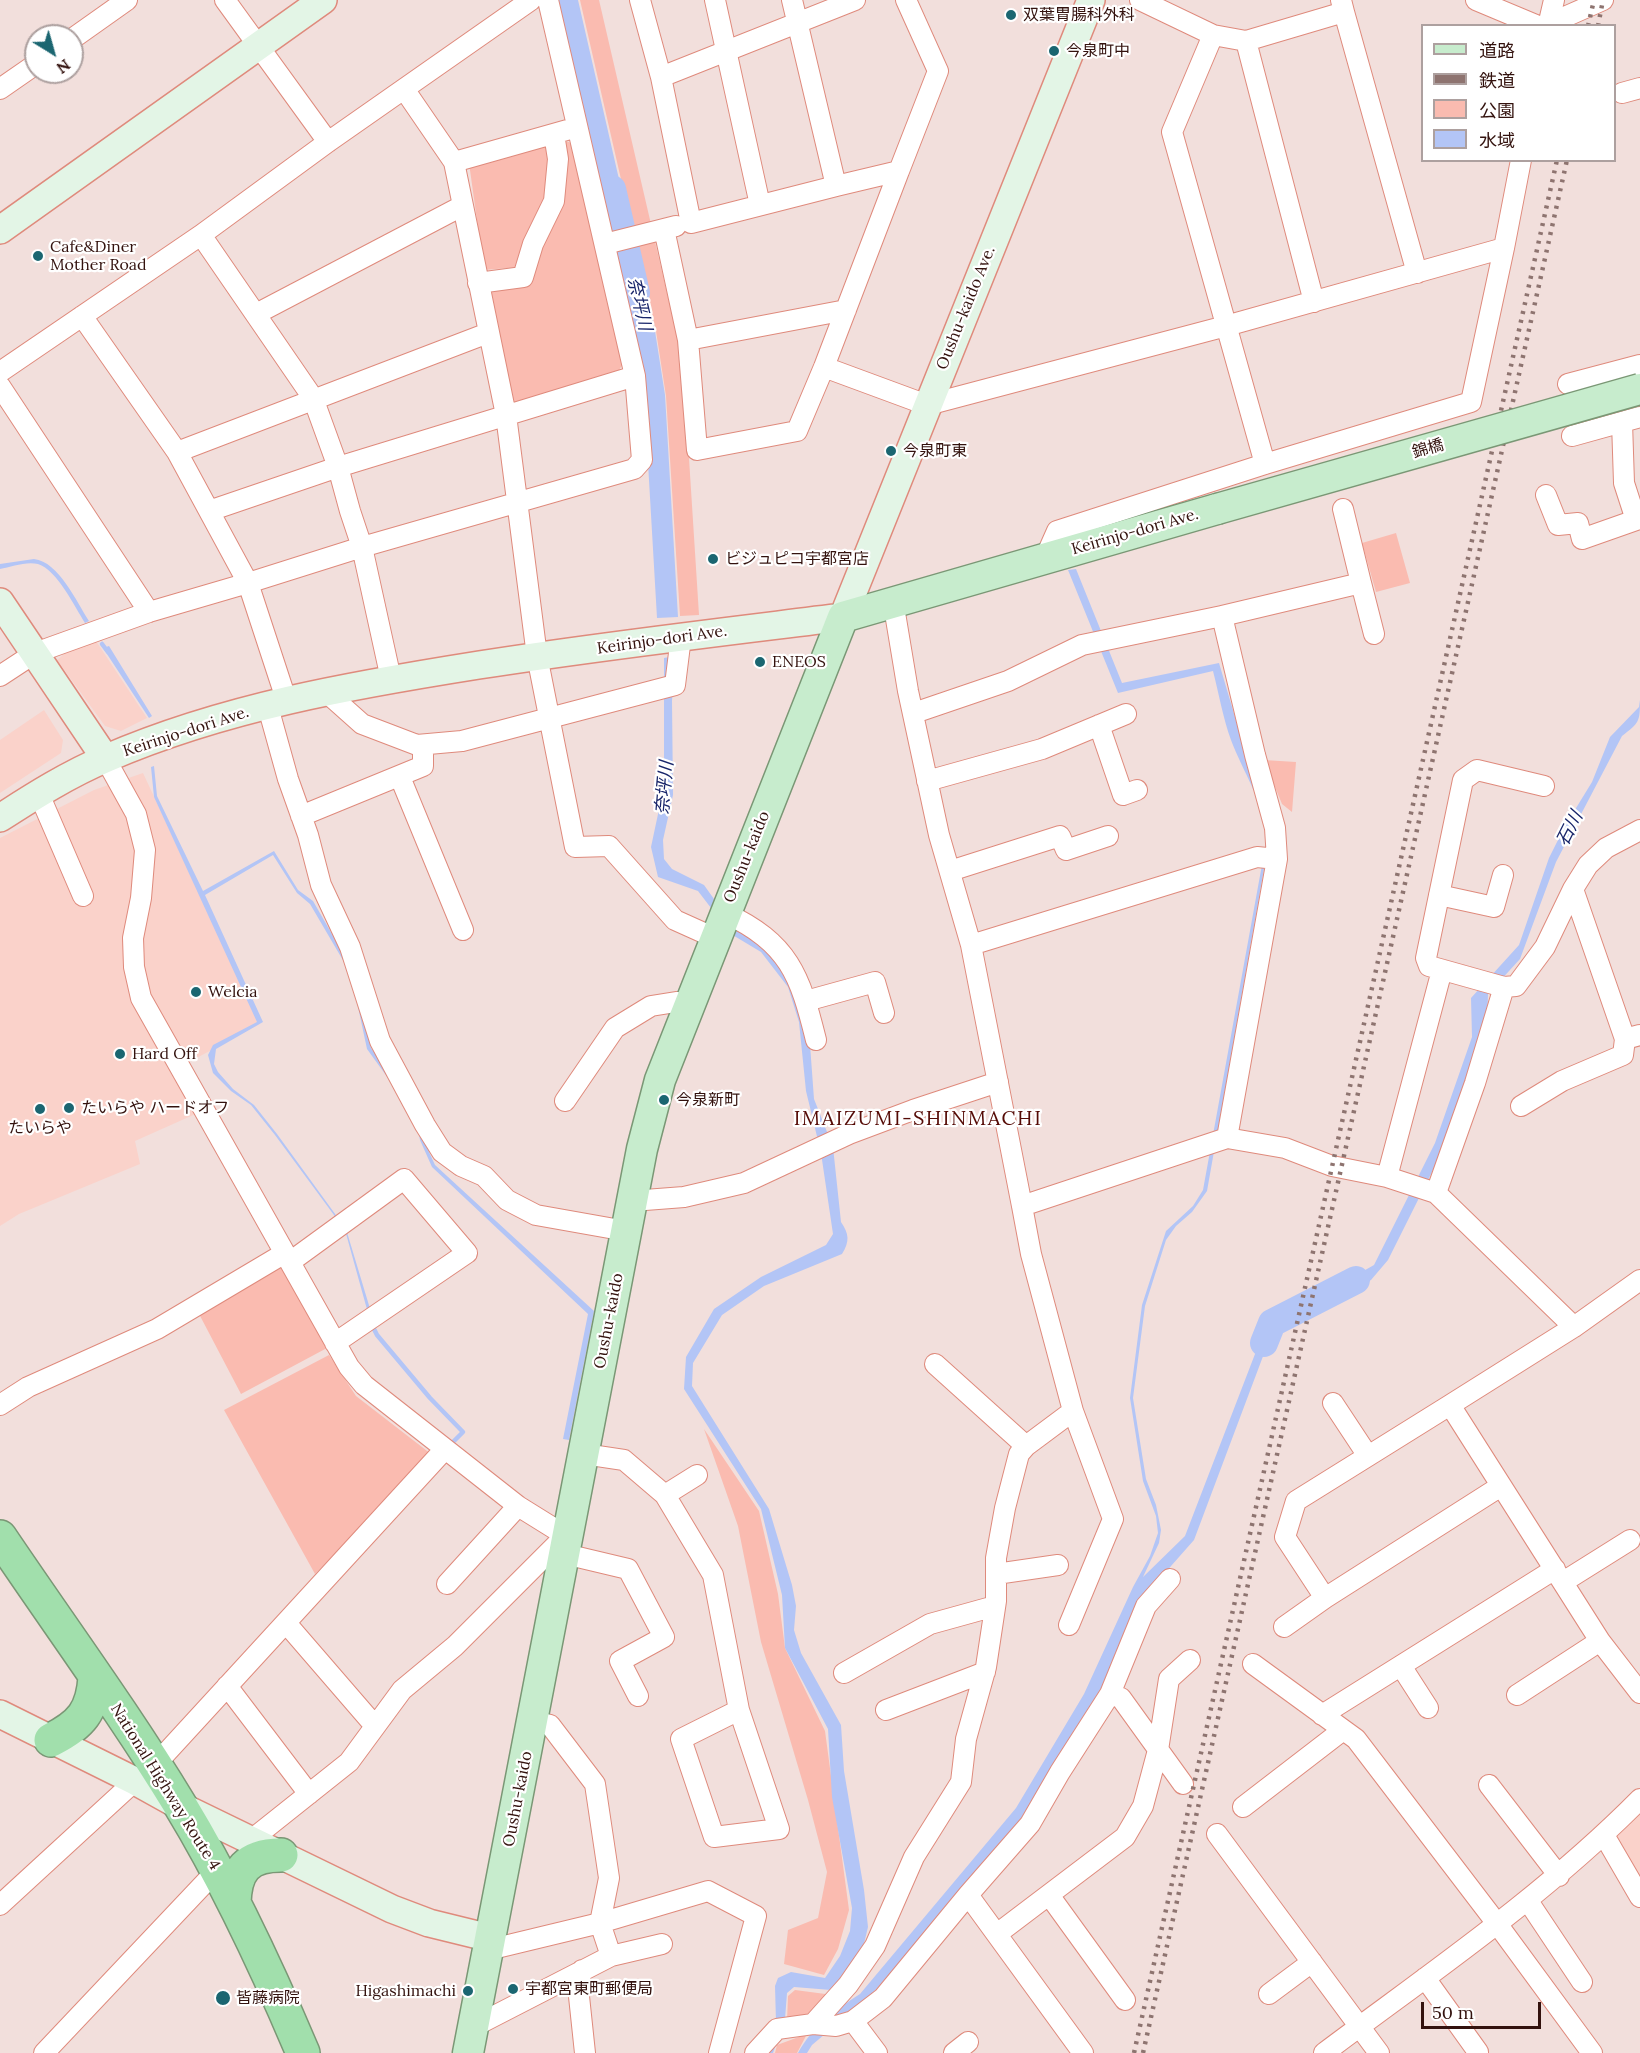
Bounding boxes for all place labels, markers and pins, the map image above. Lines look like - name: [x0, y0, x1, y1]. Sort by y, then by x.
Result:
- place label: 双葉胃腸科外科: [1023, 5, 1135, 25]
- marker: 双葉胃腸科外科: [1004, 8, 1018, 22]
- place label: 今泉町中: [1066, 41, 1130, 61]
- marker: 今泉町中: [1047, 44, 1061, 58]
- place label: Cafe&Diner Mother Road: [50, 237, 147, 275]
- marker: Cafe&Diner Mother Road: [31, 249, 45, 263]
- place label: 今泉町東: [903, 441, 967, 461]
- marker: 今泉町東: [884, 444, 898, 458]
- place label: ビジュピコ宇都宮店: [725, 549, 869, 569]
- marker: ビジュピコ宇都宮店: [706, 552, 720, 566]
- place label: ENEOS: [772, 652, 826, 672]
- marker: ENEOS: [753, 655, 767, 669]
- place label: Welcia: [208, 982, 258, 1002]
- marker: Welcia: [189, 985, 203, 999]
- place label: Hard Off: [132, 1044, 197, 1064]
- marker: Hard Off: [113, 1047, 127, 1061]
- place label: 今泉新町: [676, 1090, 740, 1110]
- marker: 今泉新町: [657, 1093, 671, 1107]
- place label: たいらや ハードオフ: [81, 1098, 229, 1118]
- marker: たいらや ハードオフ: [62, 1101, 76, 1115]
- marker: たいらや: [33, 1102, 47, 1116]
- place label: たいらや: [8, 1118, 72, 1138]
- place label: 宇都宮東町郵便局: [525, 1979, 653, 1999]
- place label: Higashimachi: [355, 1981, 456, 2001]
- marker: 宇都宮東町郵便局: [506, 1982, 520, 1996]
- marker: Higashimachi: [461, 1984, 475, 1998]
- place label: 皆藤病院: [236, 1988, 300, 2008]
- marker: 皆藤病院: [214, 1989, 232, 2007]

